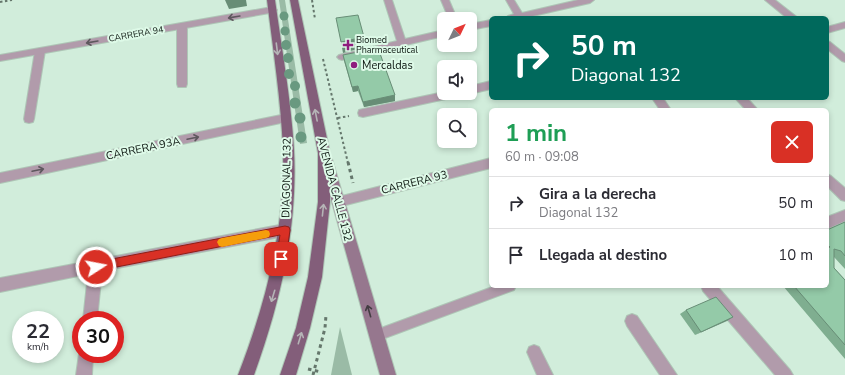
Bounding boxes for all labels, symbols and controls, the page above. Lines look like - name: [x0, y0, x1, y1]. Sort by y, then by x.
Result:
- north arrow: [437, 12, 477, 52]
- map controls: [437, 12, 477, 148]
- one-way arrow: [228, 13, 241, 21]
- street label: CARRERA 94: [108, 23, 165, 45]
- text: 50 m: [571, 27, 637, 65]
- icon: right: [505, 32, 557, 84]
- place label: Biomed Pharmaceutical: [356, 34, 418, 56]
- one-way arrow: [86, 38, 99, 46]
- marker: Biomed Pharmaceutical: [343, 40, 353, 50]
- one-way arrow: [273, 42, 281, 55]
- place label: Mercaldas: [362, 58, 413, 73]
- marker: Mercaldas: [349, 60, 359, 70]
- button: sound: [437, 60, 477, 100]
- text: Diagonal 132: [571, 63, 681, 87]
- button: search: [437, 108, 477, 148]
- one-way arrow: [312, 109, 320, 122]
- text: 1 min: [505, 117, 567, 149]
- button: close: [771, 121, 813, 163]
- street label: CARRERA 93A: [105, 133, 182, 164]
- one-way arrow: [186, 133, 199, 141]
- street label: AVENIDA CALLE 132: [313, 135, 356, 243]
- street label: DIAGONAL 132: [278, 138, 295, 218]
- text: 60 m · 09:08: [505, 148, 579, 166]
- one-way arrow: [31, 166, 44, 174]
- street label: CARRERA 93: [379, 167, 449, 198]
- text: Gira a la derecha: [539, 184, 656, 204]
- icon: right: [505, 192, 527, 214]
- text: 50 m: [778, 193, 813, 213]
- one-way arrow: [320, 204, 327, 217]
- text: Diagonal 132: [539, 204, 618, 222]
- pin: [264, 242, 298, 276]
- icon: arrive: [505, 244, 527, 266]
- text: Llegada al destino: [539, 245, 667, 265]
- text: 10 m: [778, 245, 813, 265]
- position arrow: [75, 246, 117, 288]
- icon: arrive: [270, 248, 292, 270]
- one-way arrow: [269, 289, 276, 302]
- one-way arrow: [365, 304, 372, 317]
- speed limit sign: 30: [72, 311, 124, 363]
- text: 22: [26, 318, 50, 345]
- one-way arrow: [297, 331, 304, 344]
- text: km/h: [27, 340, 49, 354]

